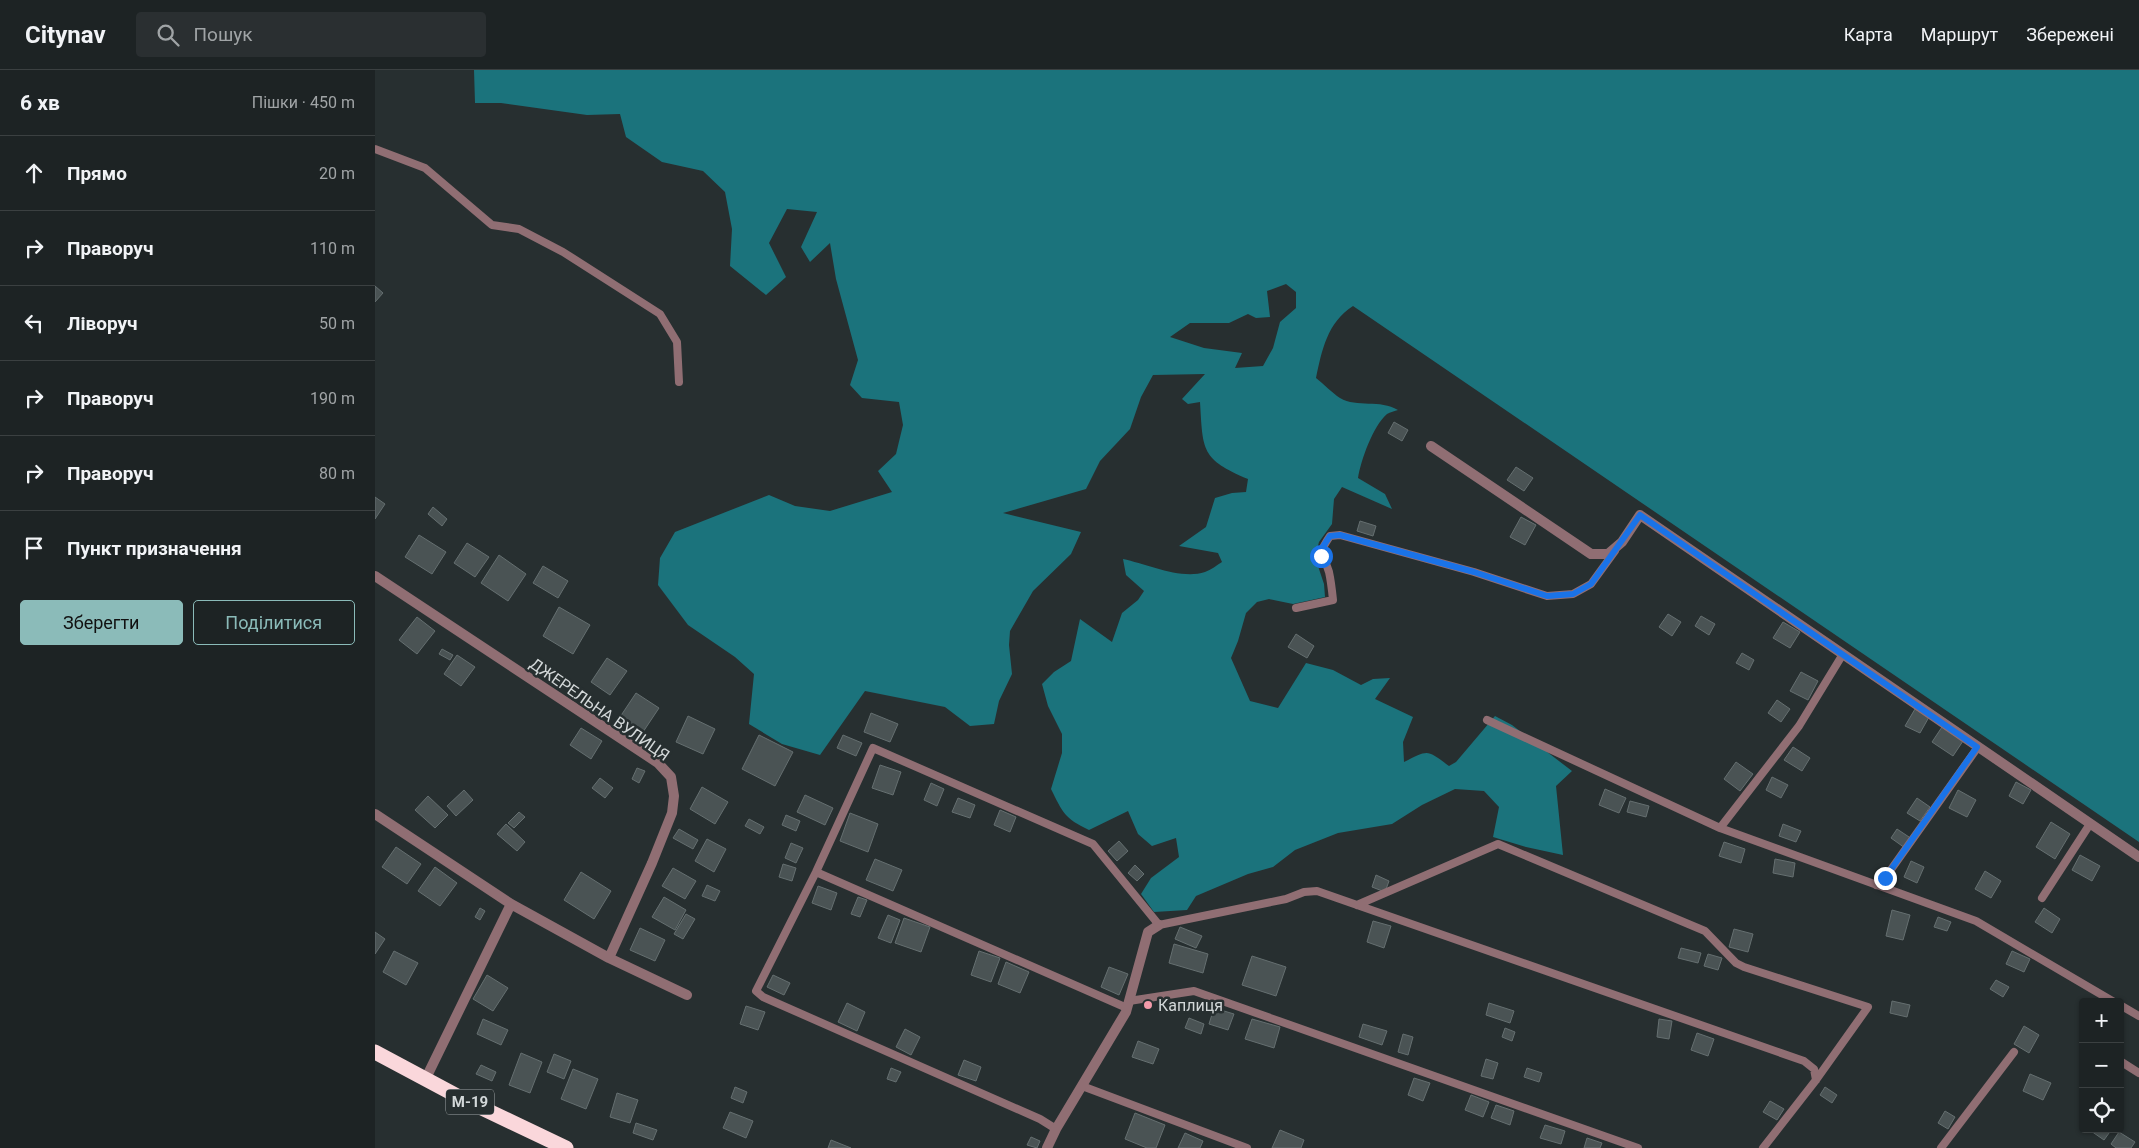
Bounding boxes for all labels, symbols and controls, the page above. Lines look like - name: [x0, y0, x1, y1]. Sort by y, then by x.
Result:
- search box: [136, 12, 486, 57]
- text: Citynav: [25, 21, 106, 49]
- icon: search: [154, 21, 182, 49]
- text: Пошук: [194, 23, 253, 46]
- text: Карта: [1844, 24, 1893, 45]
- text: Маршрут: [1921, 24, 1998, 45]
- text: Збережені: [2026, 24, 2114, 45]
- text: 6 хв: [20, 91, 60, 115]
- text: Пішки · 450 m: [252, 93, 355, 112]
- icon: ahead: [20, 159, 48, 187]
- text: Прямо: [67, 162, 127, 185]
- text: 20 m: [319, 164, 355, 183]
- icon: right: [20, 234, 48, 262]
- text: Праворуч: [67, 237, 153, 260]
- text: 110 m: [310, 239, 355, 258]
- icon: left: [20, 309, 48, 337]
- text: Ліворуч: [67, 312, 138, 335]
- text: 50 m: [319, 314, 355, 333]
- icon: right: [20, 384, 48, 412]
- text: Праворуч: [67, 387, 153, 410]
- text: 190 m: [310, 389, 355, 408]
- icon: right: [20, 459, 48, 487]
- text: Праворуч: [67, 462, 153, 485]
- text: 80 m: [319, 464, 355, 483]
- icon: arrive: [20, 534, 48, 562]
- text: Пункт призначення: [67, 537, 242, 560]
- route start: [1310, 545, 1333, 568]
- button: Зберегти: [20, 600, 183, 645]
- button: Поділитися: [193, 600, 355, 645]
- street label: ДЖЕРЕЛЬНА ВУЛИЦЯ: [526, 654, 673, 765]
- route end: [1874, 867, 1897, 890]
- place label: Каплиця: [1158, 996, 1223, 1015]
- map controls: [2079, 998, 2124, 1133]
- button: +: [2079, 998, 2124, 1043]
- marker: Каплиця: [1142, 999, 1154, 1011]
- button: −: [2079, 1043, 2124, 1088]
- button: locate: [2079, 1088, 2124, 1133]
- road number: М-19: [446, 1090, 494, 1114]

